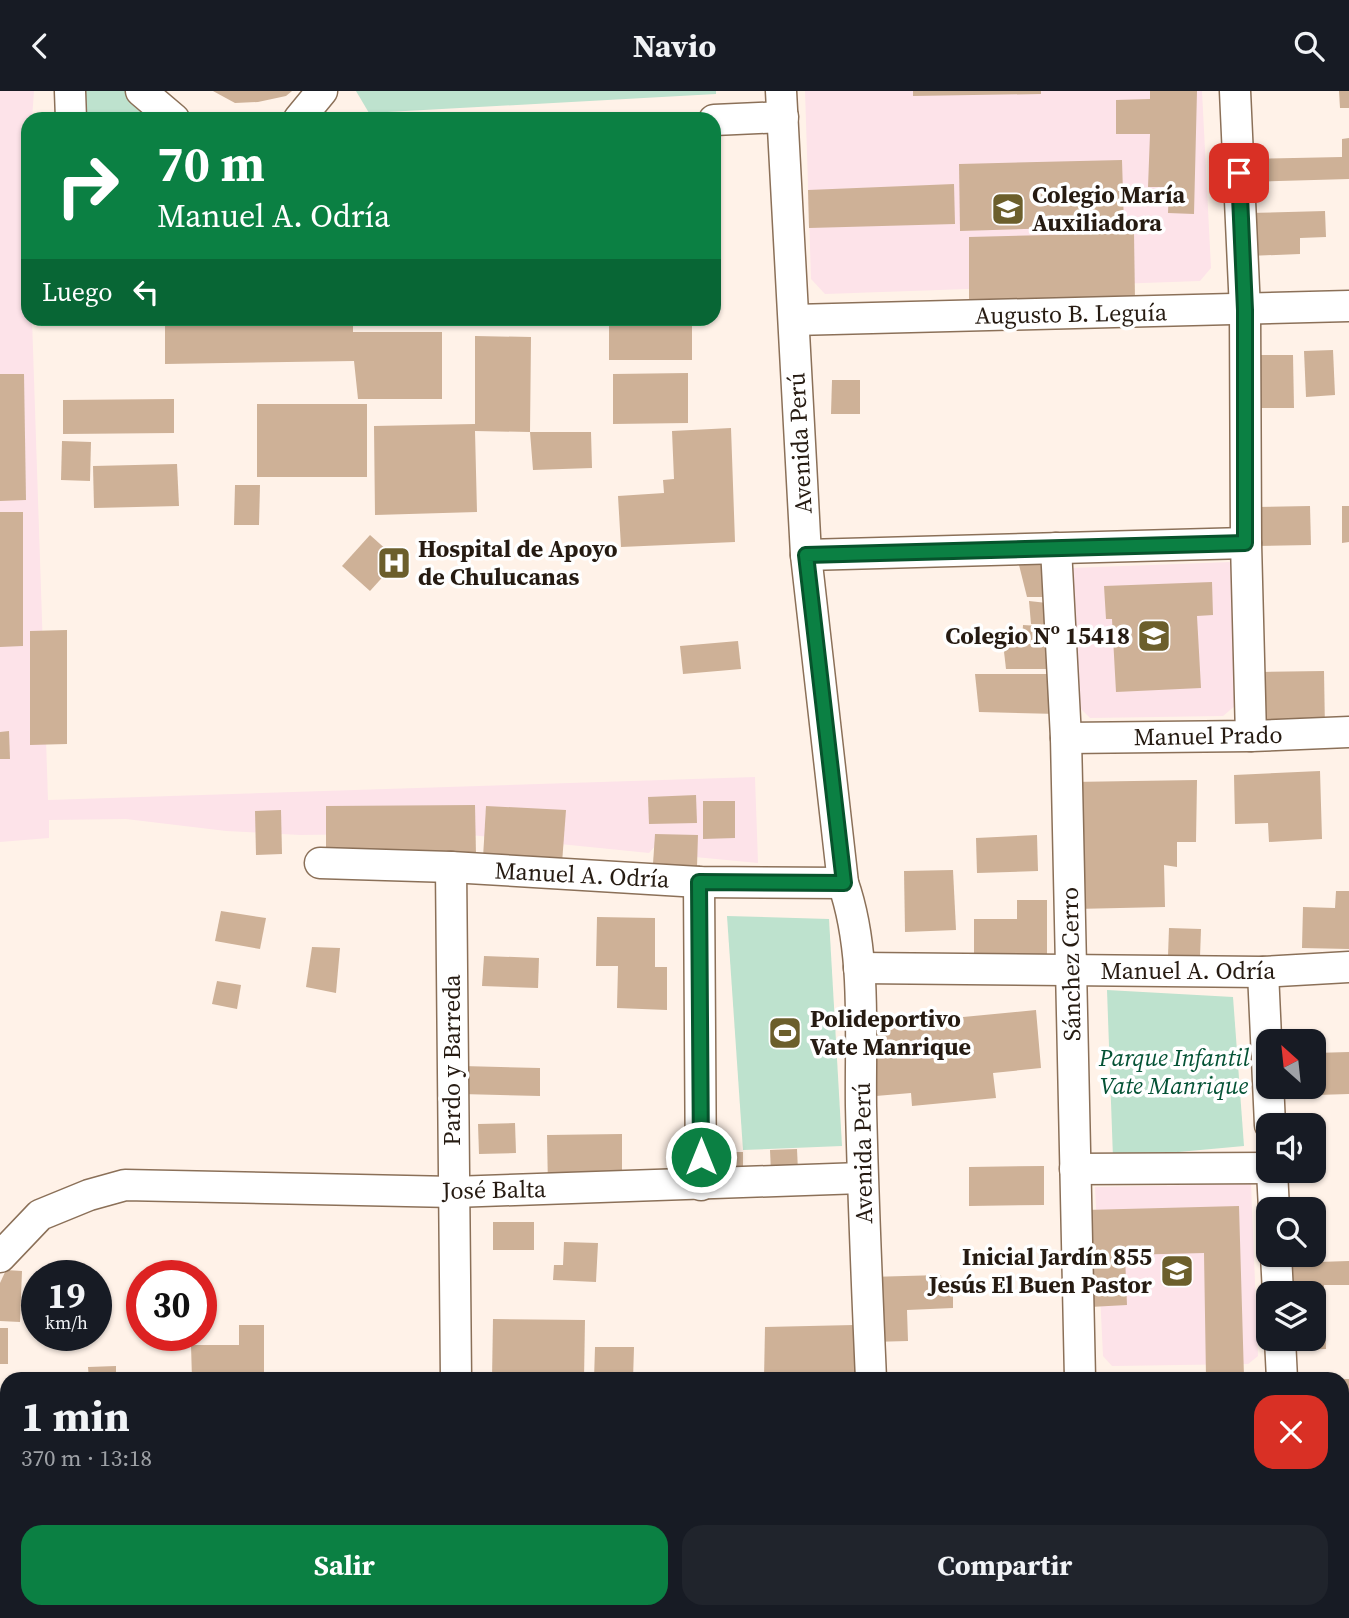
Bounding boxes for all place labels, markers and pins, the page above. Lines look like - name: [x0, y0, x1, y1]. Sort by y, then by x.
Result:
- pin: [1209, 143, 1269, 203]
- place label: Colegio María Auxiliadora: [1032, 178, 1185, 239]
- school or university icon: Colegio María Auxiliadora: [989, 190, 1027, 228]
- place label: Hospital de Apoyo de Chulucanas: [418, 532, 618, 593]
- hospital icon: Hospital de Apoyo de Chulucanas: [375, 544, 413, 582]
- school or university icon: Colegio Nº 15418: [1135, 617, 1173, 655]
- place label: Colegio Nº 15418: [945, 619, 1130, 652]
- place label: Polideportivo Vate Manrique: [810, 1002, 971, 1063]
- sports icon: Polideportivo Vate Manrique: [766, 1014, 804, 1052]
- place label: Inicial Jardín 855 Jesús El Buen Pastor: [927, 1240, 1153, 1301]
- school or university icon: Inicial Jardín 855 Jesús El Buen Pastor: [1158, 1252, 1196, 1290]

